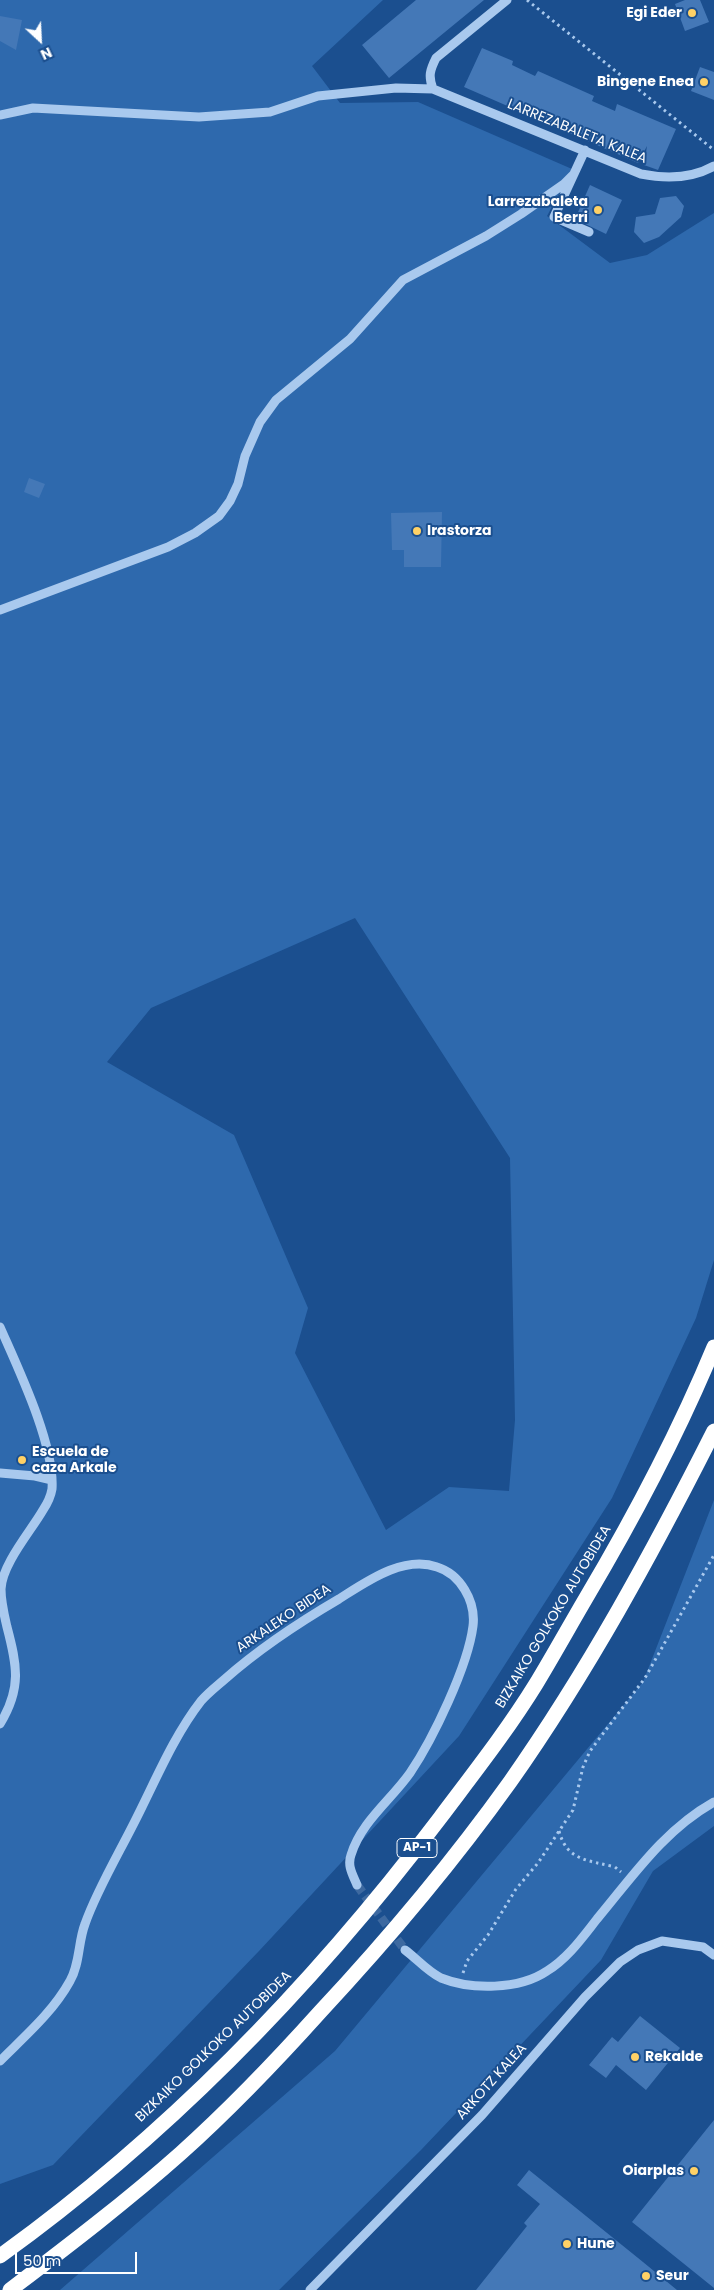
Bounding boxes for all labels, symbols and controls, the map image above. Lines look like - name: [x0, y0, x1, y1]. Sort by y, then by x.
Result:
- place label: Egi Eder: [626, 5, 682, 21]
- marker: Egi Eder: [686, 7, 698, 19]
- north arrow: [15, 15, 65, 65]
- text: N: [37, 42, 55, 65]
- place label: Bingene Enea: [597, 74, 694, 90]
- marker: Bingene Enea: [698, 76, 710, 88]
- street label: LARREZABALETA KALEA: [505, 96, 649, 168]
- place label: Larrezabaleta Berri: [488, 194, 588, 226]
- marker: Larrezabaleta Berri: [592, 204, 604, 216]
- place label: Irastorza: [427, 523, 491, 539]
- marker: Irastorza: [411, 525, 423, 537]
- place label: Escuela de caza Arkale: [32, 1444, 117, 1476]
- marker: Escuela de caza Arkale: [16, 1454, 28, 1466]
- street label: BIZKAIKO GOLKOKO AUTOBIDEA: [493, 1522, 615, 1712]
- street label: ARKALEKO BIDEA: [233, 1581, 335, 1657]
- road number: AP-1: [397, 1839, 437, 1858]
- street label: BIZKAIKO GOLKOKO AUTOBIDEA: [132, 1968, 296, 2126]
- street label: ARKOTZ KALEA: [453, 2040, 531, 2124]
- place label: Rekalde: [645, 2049, 703, 2065]
- marker: Rekalde: [629, 2051, 641, 2063]
- place label: Oiarplas: [622, 2163, 684, 2179]
- marker: Oiarplas: [688, 2165, 700, 2177]
- place label: Hune: [577, 2236, 615, 2252]
- marker: Hune: [561, 2238, 573, 2250]
- scale bar: [18, 2242, 140, 2274]
- text: 50 m: [23, 2250, 61, 2271]
- place label: Seur: [656, 2268, 689, 2284]
- marker: Seur: [640, 2270, 652, 2282]

